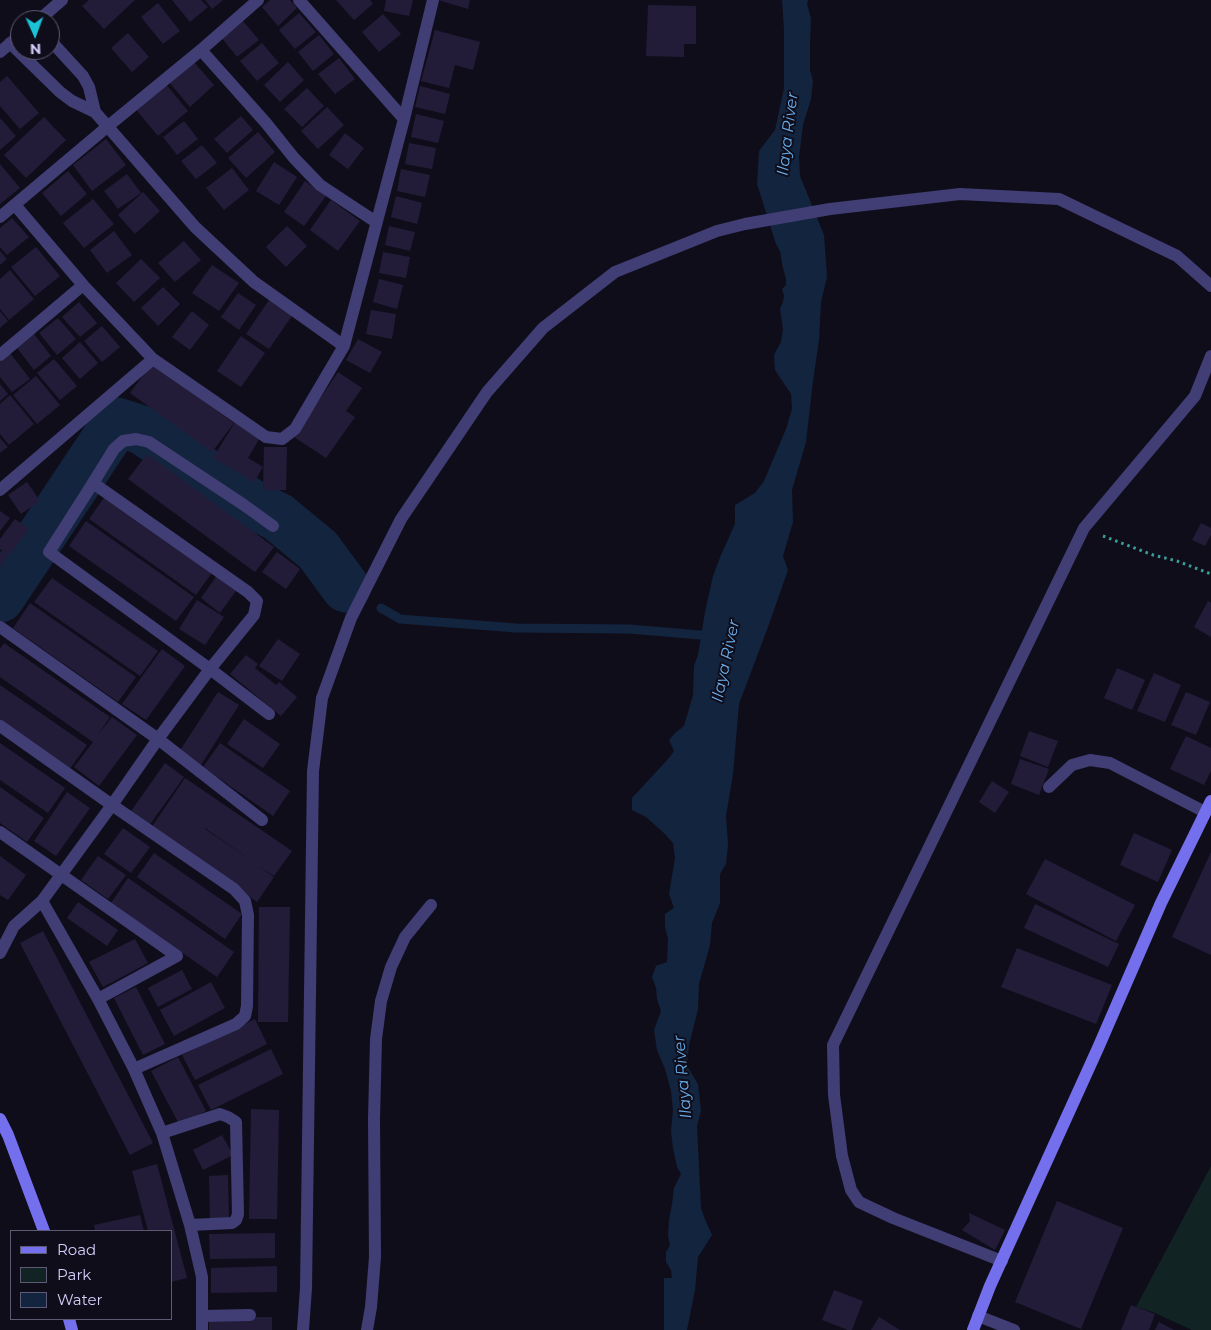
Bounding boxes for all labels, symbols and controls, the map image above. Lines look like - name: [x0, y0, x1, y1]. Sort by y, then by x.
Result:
- north arrow: [10, 10, 60, 60]
- text: N: [30, 40, 41, 58]
- water label: Ilaya River: [773, 91, 803, 177]
- water label: Ilaya River: [708, 618, 744, 704]
- water label: Ilaya River: [670, 1034, 696, 1120]
- legend: [10, 1230, 172, 1320]
- text: Road: [57, 1240, 96, 1259]
- text: Park: [57, 1265, 91, 1284]
- text: Water: [57, 1290, 103, 1309]

